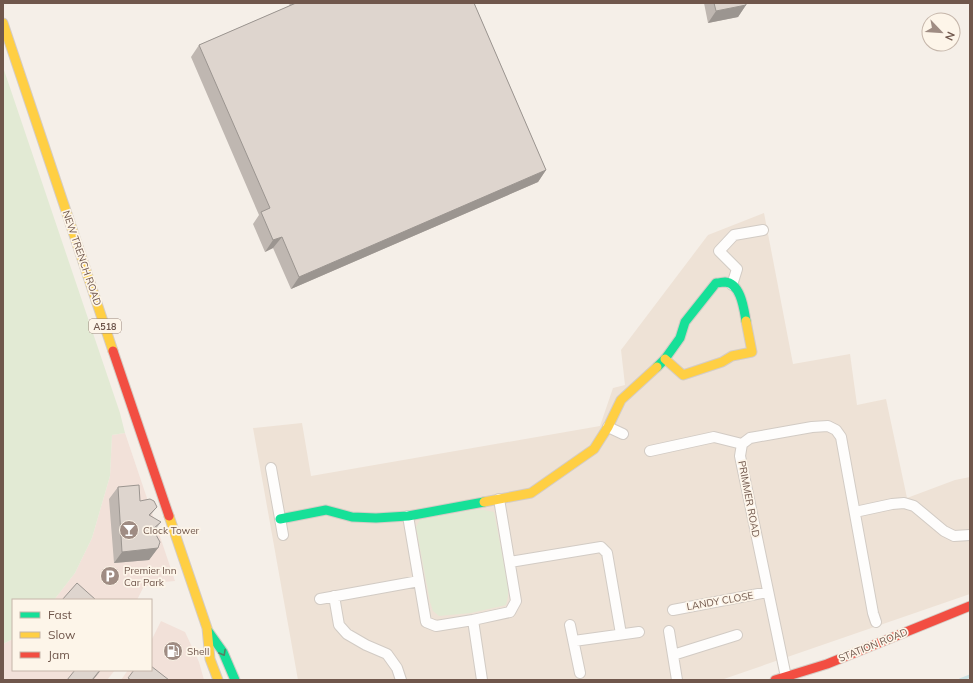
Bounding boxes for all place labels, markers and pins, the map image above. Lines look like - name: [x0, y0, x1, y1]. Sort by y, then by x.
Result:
- bar icon: Clock Tower: [118, 519, 140, 541]
- place label: Clock Tower: [143, 524, 200, 537]
- place label: Premier Inn Car Park: [124, 564, 177, 589]
- parking icon: Premier Inn Car Park: [99, 565, 121, 587]
- fuel station icon: Shell: [162, 640, 184, 662]
- place label: Shell: [187, 645, 209, 658]

